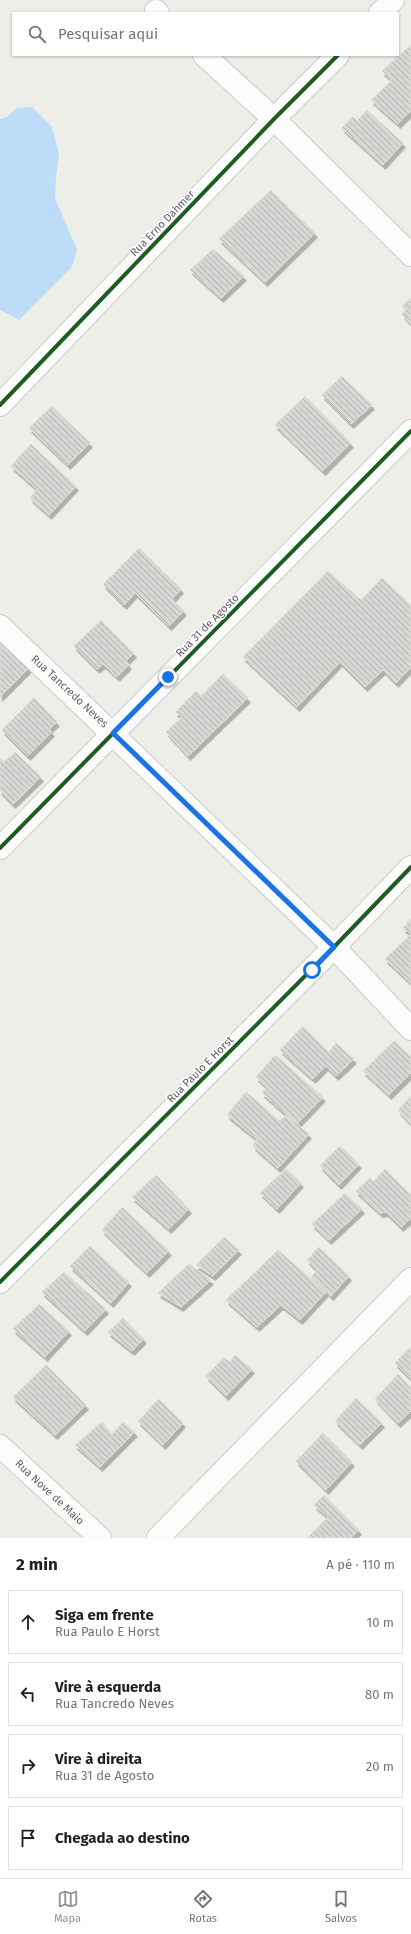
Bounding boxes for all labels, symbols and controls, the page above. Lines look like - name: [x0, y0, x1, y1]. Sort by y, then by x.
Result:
- search box: [12, 12, 399, 56]
- icon: search: [26, 23, 48, 45]
- text: Pesquisar aqui: [58, 25, 158, 43]
- street label: Rua Erno Dahmer: [128, 187, 198, 259]
- street label: Rua 31 de Agosto: [173, 591, 242, 660]
- street label: Rua Tancredo Neves: [28, 652, 111, 730]
- route end: [159, 668, 177, 686]
- route start: [303, 961, 321, 979]
- street label: Rua Paulo E Horst: [164, 1033, 236, 1105]
- street label: Rua Nove de Maio: [12, 1457, 87, 1528]
- text: 2 min: [16, 1554, 58, 1575]
- text: A pé · 110 m: [326, 1557, 395, 1572]
- text: Siga em frente: [55, 1606, 154, 1624]
- icon: ahead: [17, 1611, 39, 1633]
- text: 10 m: [367, 1615, 394, 1630]
- text: Rua Paulo E Horst: [55, 1624, 160, 1639]
- text: Vire à esquerda: [55, 1678, 161, 1696]
- icon: left: [17, 1683, 39, 1705]
- text: 80 m: [365, 1687, 394, 1702]
- text: Rua Tancredo Neves: [55, 1696, 174, 1711]
- text: Vire à direita: [55, 1750, 142, 1768]
- icon: right: [17, 1755, 39, 1777]
- text: 20 m: [366, 1759, 394, 1774]
- text: Rua 31 de Agosto: [55, 1768, 154, 1783]
- icon: arrive: [17, 1827, 39, 1849]
- text: Chegada ao destino: [55, 1829, 190, 1847]
- tab: Mapa: [54, 1888, 81, 1925]
- tab: Rotas: [189, 1888, 217, 1925]
- tab: Salvos: [325, 1888, 357, 1925]

